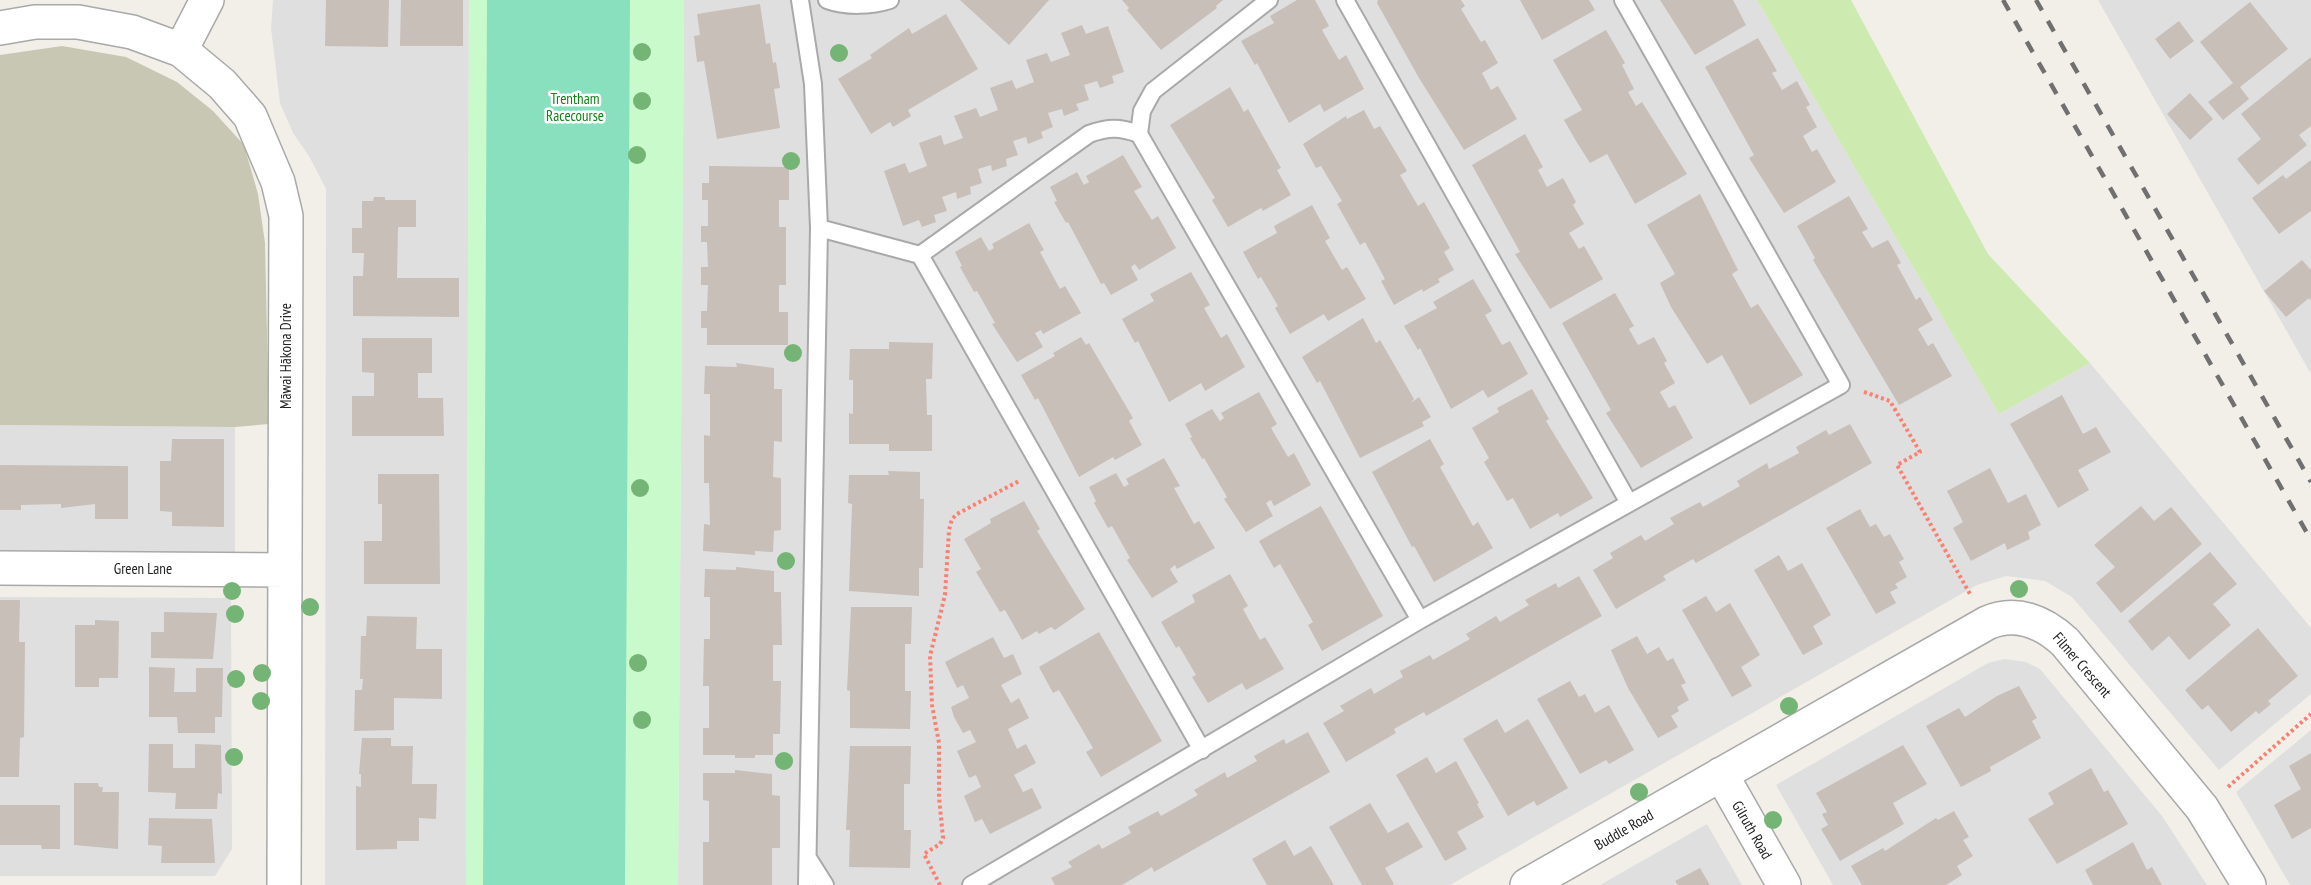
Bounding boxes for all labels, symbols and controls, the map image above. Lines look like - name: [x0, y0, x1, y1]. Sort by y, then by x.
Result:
- park label: Trentham Racecourse: [546, 89, 604, 125]
- street label: Māwai Hākona Drive: [276, 303, 295, 409]
- street label: Green Lane: [114, 559, 172, 578]
- street label: Filmer Crescent: [2049, 628, 2116, 701]
- street label: Gilruth Road: [1728, 797, 1777, 862]
- street label: Buddle Road: [1591, 805, 1657, 854]

